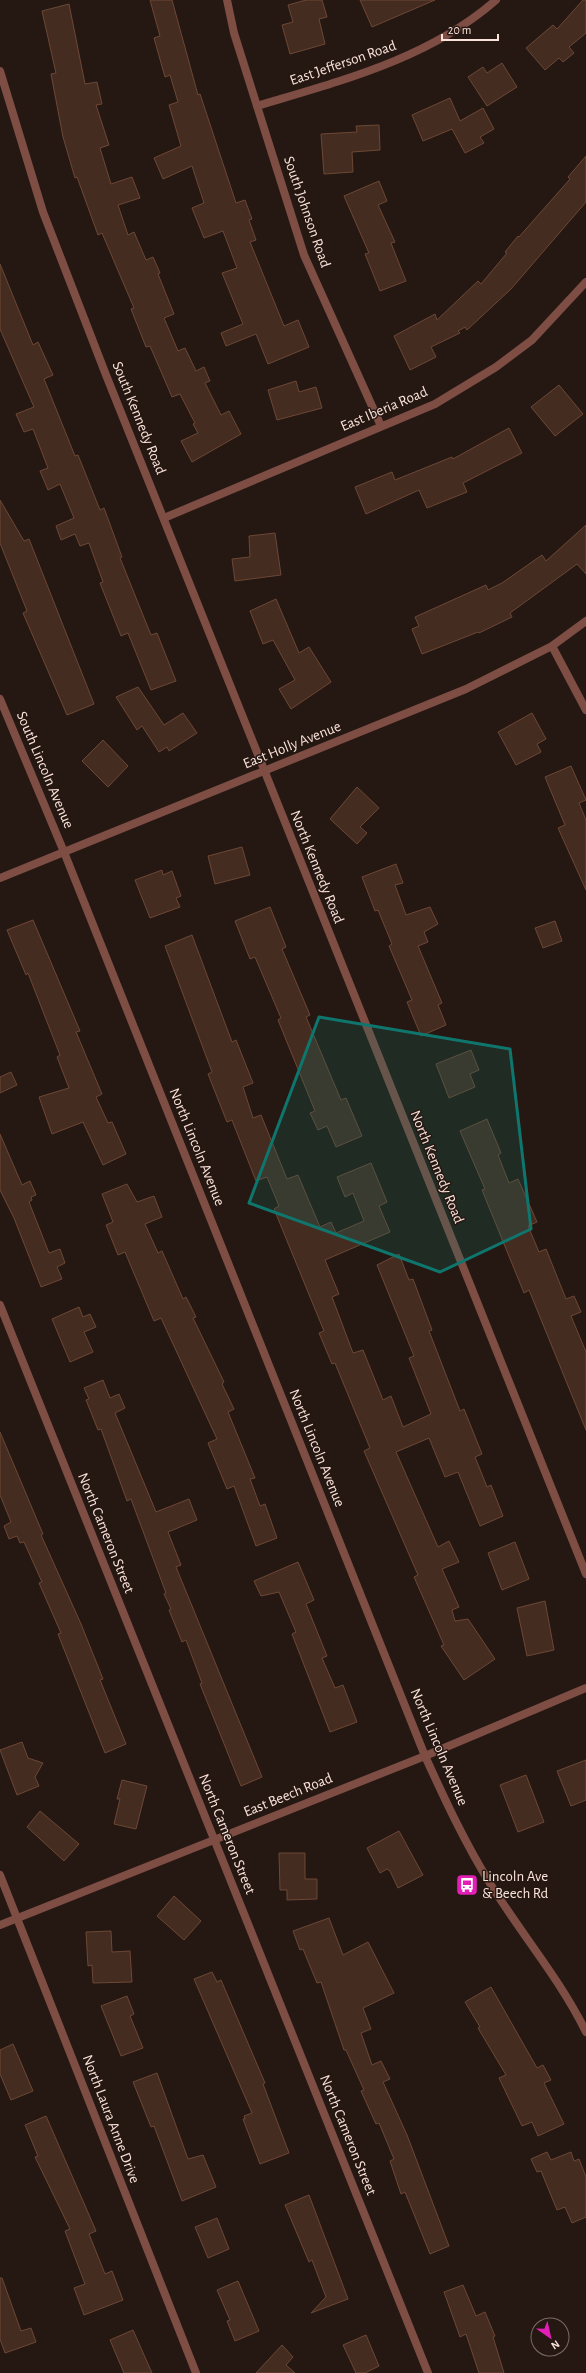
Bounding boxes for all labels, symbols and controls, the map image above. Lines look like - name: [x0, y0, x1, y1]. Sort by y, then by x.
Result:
- scale bar: [442, 16, 498, 42]
- text: 20 m: [448, 24, 471, 36]
- street label: East Jefferson Road: [288, 38, 398, 88]
- street label: South Johnson Road: [281, 154, 333, 270]
- street label: South Kennedy Road: [110, 359, 169, 477]
- street label: East Iberia Road: [338, 384, 430, 434]
- street label: South Lincoln Avenue: [14, 709, 76, 831]
- street label: East Holly Avenue: [241, 719, 343, 771]
- street label: North Kennedy Road: [287, 808, 347, 926]
- street label: North Lincoln Avenue: [167, 1086, 227, 1208]
- street label: North Kennedy Road: [407, 1108, 467, 1226]
- street label: North Lincoln Avenue: [287, 1387, 347, 1509]
- street label: North Cameron Street: [75, 1471, 137, 1595]
- street label: North Lincoln Avenue: [408, 1686, 470, 1808]
- street label: East Beech Road: [241, 1770, 335, 1820]
- street label: North Cameron Street: [196, 1772, 258, 1896]
- place label: Lincoln Ave & Beech Rd: [482, 1869, 548, 1901]
- bus stop icon: Lincoln Ave & Beech Rd: [454, 1872, 480, 1898]
- street label: North Laura Anne Drive: [80, 2053, 142, 2185]
- street label: North Cameron Street: [317, 2073, 379, 2197]
- north arrow: [530, 2317, 570, 2357]
- text: N: [549, 2338, 562, 2352]

